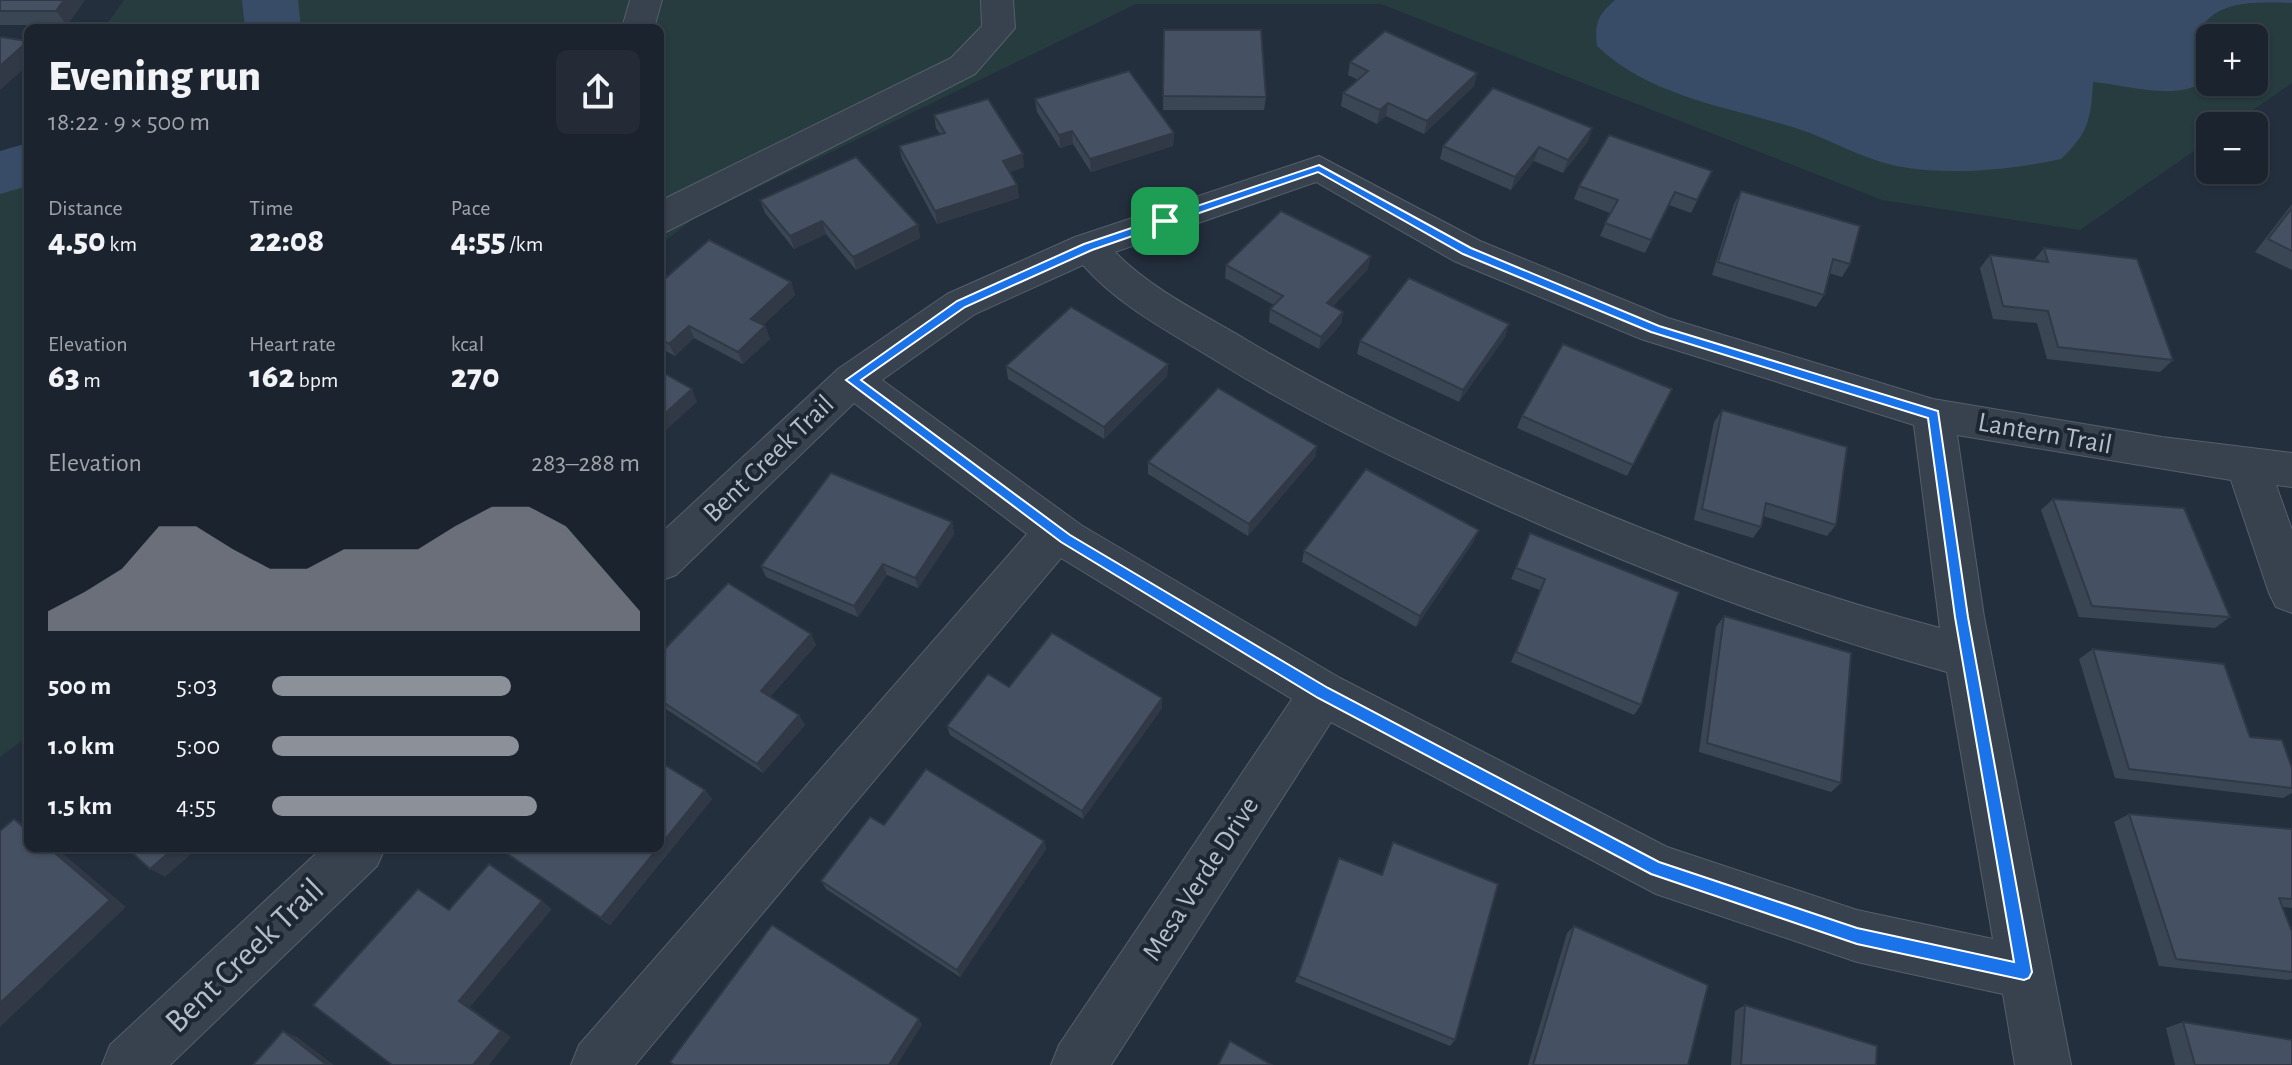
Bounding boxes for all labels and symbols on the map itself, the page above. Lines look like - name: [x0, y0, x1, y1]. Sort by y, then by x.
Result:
- pin: [1131, 187, 1199, 255]
- street label: Bent Creek Trail: [698, 390, 840, 528]
- street label: Lantern Trail: [1976, 408, 2114, 460]
- street label: Mesa Verde Drive: [1138, 792, 1264, 966]
- street label: Bent Creek Trail: [159, 872, 331, 1040]

